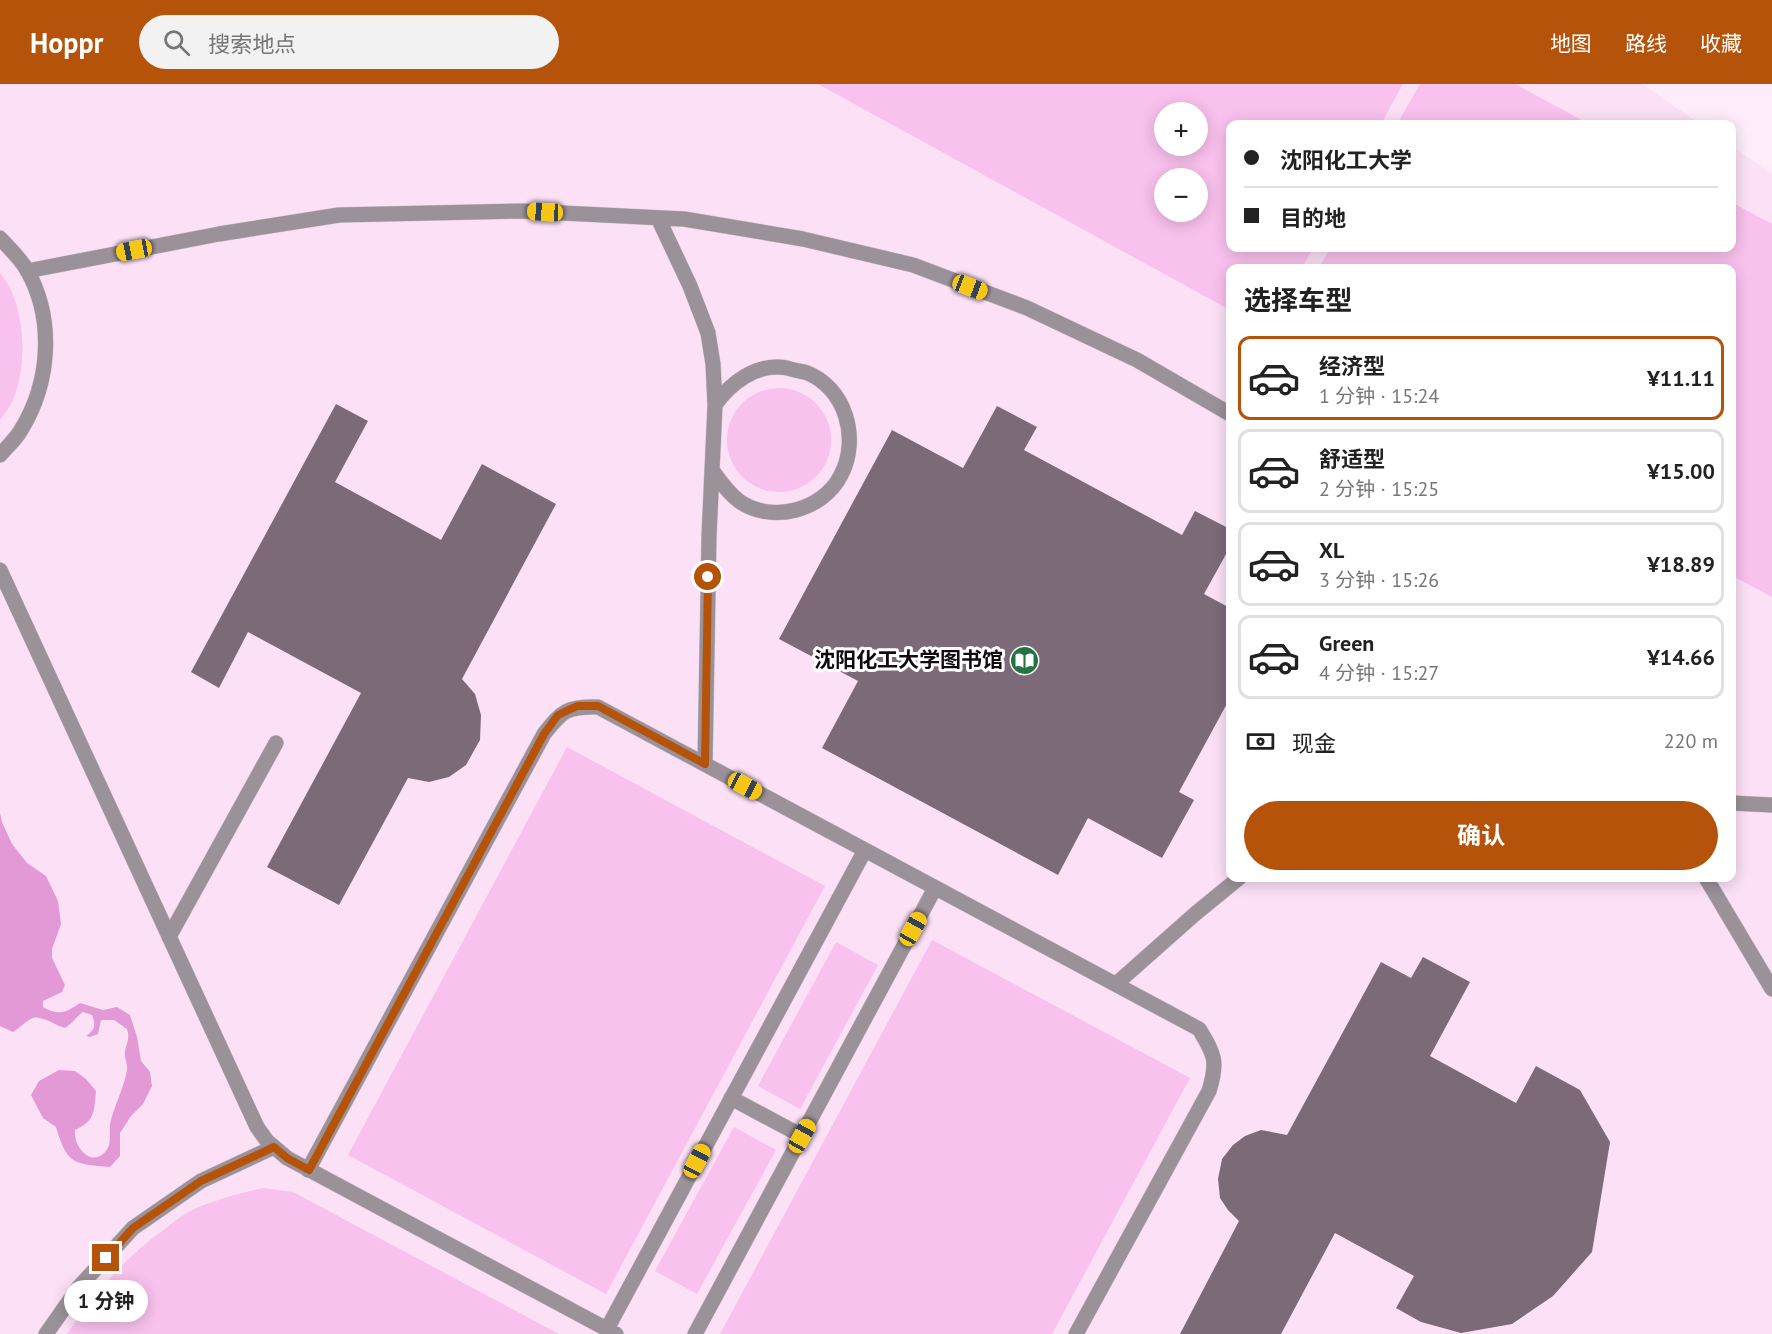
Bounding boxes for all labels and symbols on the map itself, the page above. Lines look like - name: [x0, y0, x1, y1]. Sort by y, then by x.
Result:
- car: [527, 202, 563, 222]
- car: [115, 238, 153, 262]
- car: [950, 272, 990, 302]
- route start: [694, 563, 721, 590]
- library icon: 沈阳化工大学图书馆: [1008, 644, 1040, 676]
- place label: 沈阳化工大学图书馆: [814, 646, 1003, 673]
- car: [725, 770, 765, 802]
- car: [896, 909, 930, 949]
- car: [785, 1116, 819, 1156]
- car: [681, 1141, 713, 1181]
- route end: [92, 1244, 119, 1271]
- callout: 1 分钟: [64, 1279, 148, 1321]

